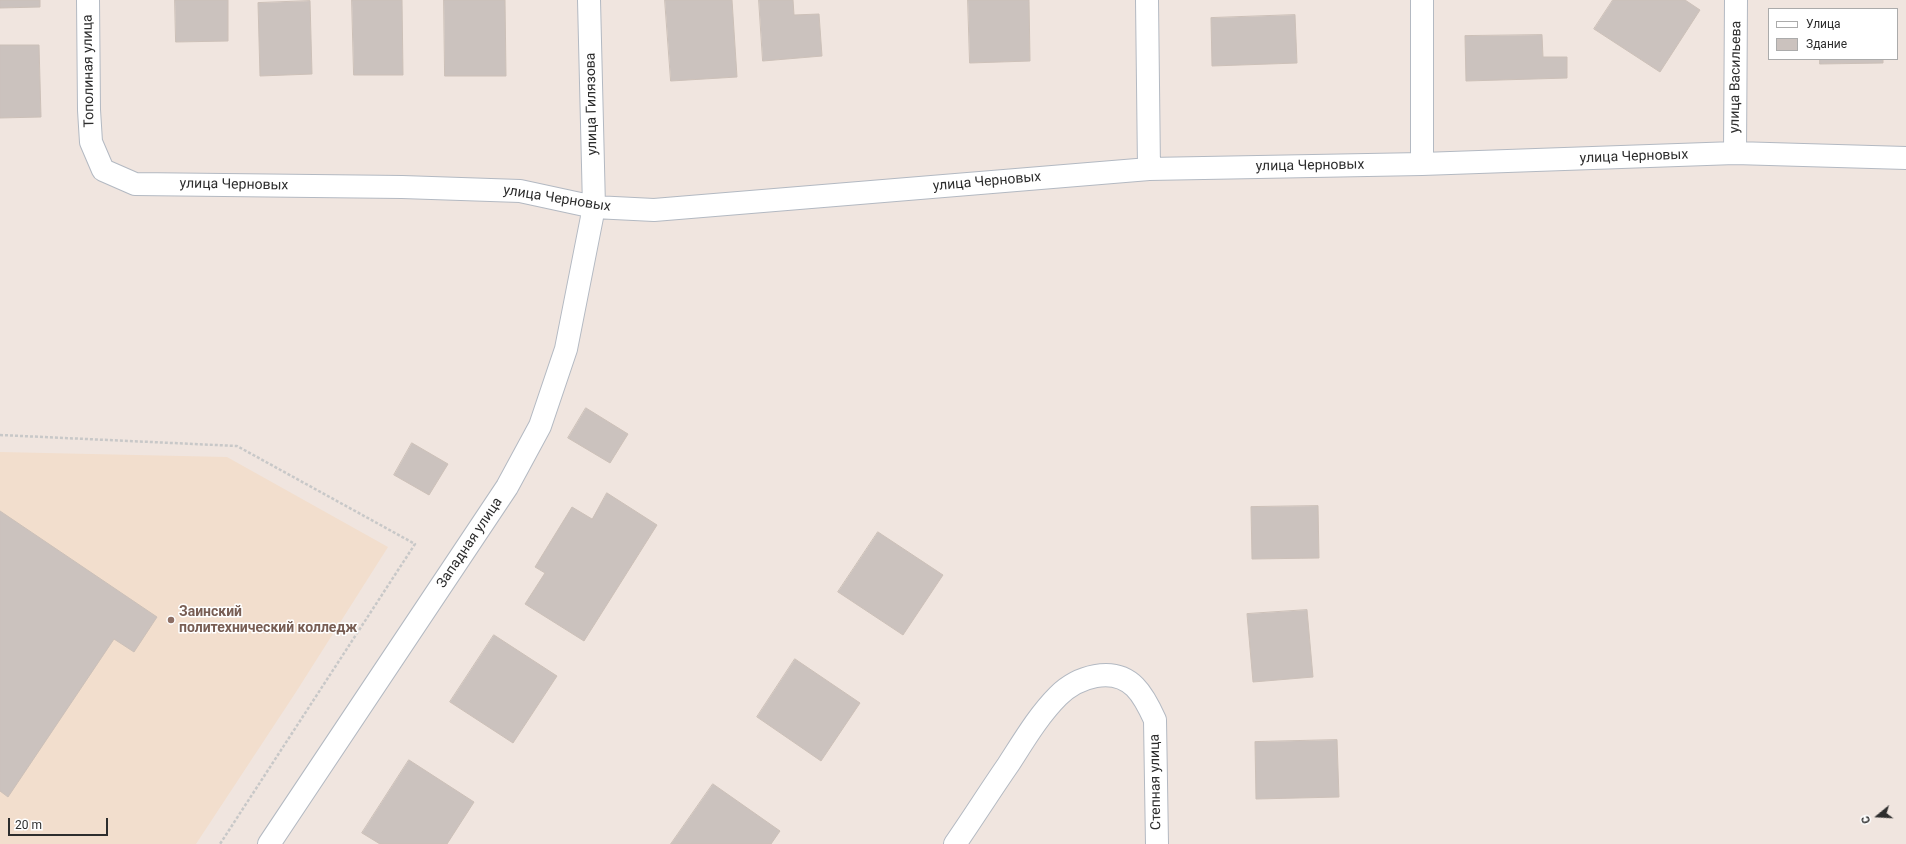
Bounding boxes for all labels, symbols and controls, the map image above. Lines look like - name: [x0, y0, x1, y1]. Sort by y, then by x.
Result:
- legend: [1768, 8, 1898, 60]
- street label: Тополиная улица: [80, 14, 98, 128]
- text: Улица: [1806, 17, 1841, 31]
- street label: улица Васильева: [1727, 21, 1745, 133]
- text: Здание: [1806, 37, 1847, 51]
- street label: улица Гилязова: [583, 52, 601, 156]
- street label: улица Черновых: [1579, 147, 1689, 167]
- street label: улица Черновых: [1256, 157, 1364, 175]
- street label: улица Черновых: [932, 169, 1042, 195]
- street label: улица Черновых: [180, 176, 288, 194]
- street label: улица Черновых: [502, 182, 612, 216]
- street label: Западная улица: [434, 495, 506, 591]
- place label: Заинский политехнический колледж: [179, 604, 357, 636]
- marker: Заинский политехнический колледж: [166, 615, 176, 625]
- street label: Степная улица: [1147, 734, 1165, 830]
- north arrow: [1858, 796, 1898, 836]
- scale bar: [10, 810, 110, 836]
- text: С: [1859, 814, 1873, 825]
- text: 20 m: [15, 818, 42, 832]

